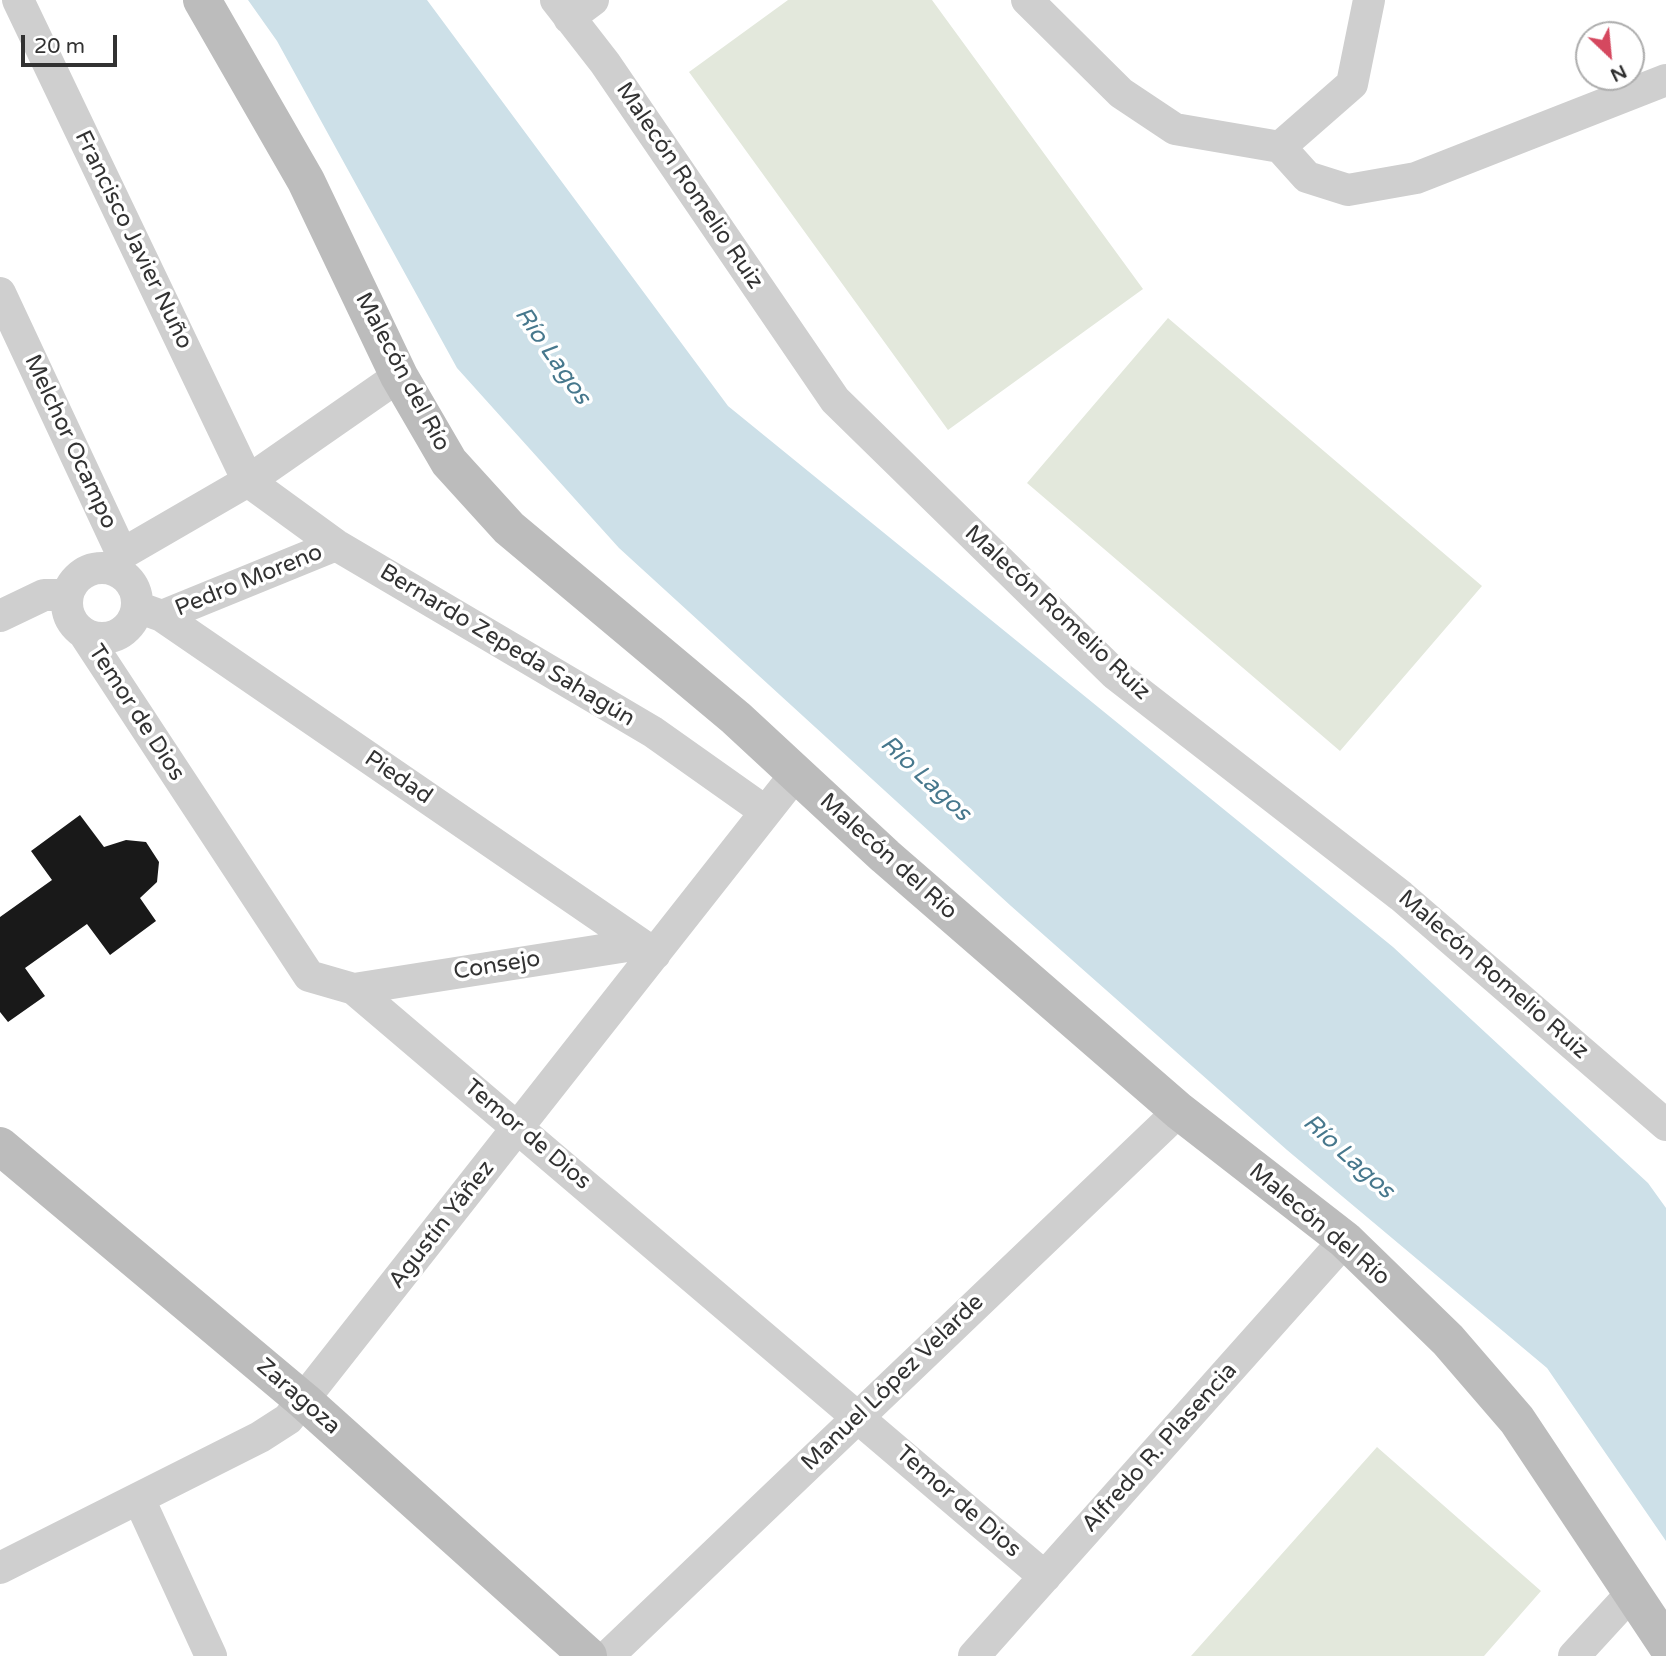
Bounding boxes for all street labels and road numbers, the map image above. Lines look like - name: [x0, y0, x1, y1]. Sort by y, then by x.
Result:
- street label: Malecón Romelio Ruiz: [609, 77, 769, 295]
- street label: Francisco Javier Nuño: [68, 126, 198, 354]
- street label: Malecón del Río: [349, 288, 455, 456]
- street label: Melchor Ocampo: [18, 351, 122, 533]
- street label: Malecón Romelio Ruiz: [959, 520, 1155, 706]
- street label: Pedro Moreno: [171, 539, 327, 623]
- street label: Bernardo Zepeda Sahagún: [374, 559, 640, 733]
- street label: Temor de Dios: [82, 640, 190, 786]
- street label: Piedad: [359, 745, 437, 811]
- street label: Malecón del Río: [814, 788, 962, 926]
- street label: Malecón Romelio Ruiz: [1392, 885, 1594, 1065]
- street label: Consejo: [452, 946, 542, 986]
- street label: Temor de Dios: [458, 1074, 596, 1196]
- street label: Agustín Yáñez: [383, 1155, 501, 1295]
- street label: Malecón del Río: [1243, 1158, 1395, 1292]
- street label: Manuel López Velarde: [796, 1289, 990, 1477]
- street label: Zaragoza: [250, 1353, 346, 1441]
- street label: Alfredo R. Plasencia: [1077, 1357, 1243, 1539]
- street label: Temor de Dios: [890, 1440, 1026, 1564]

